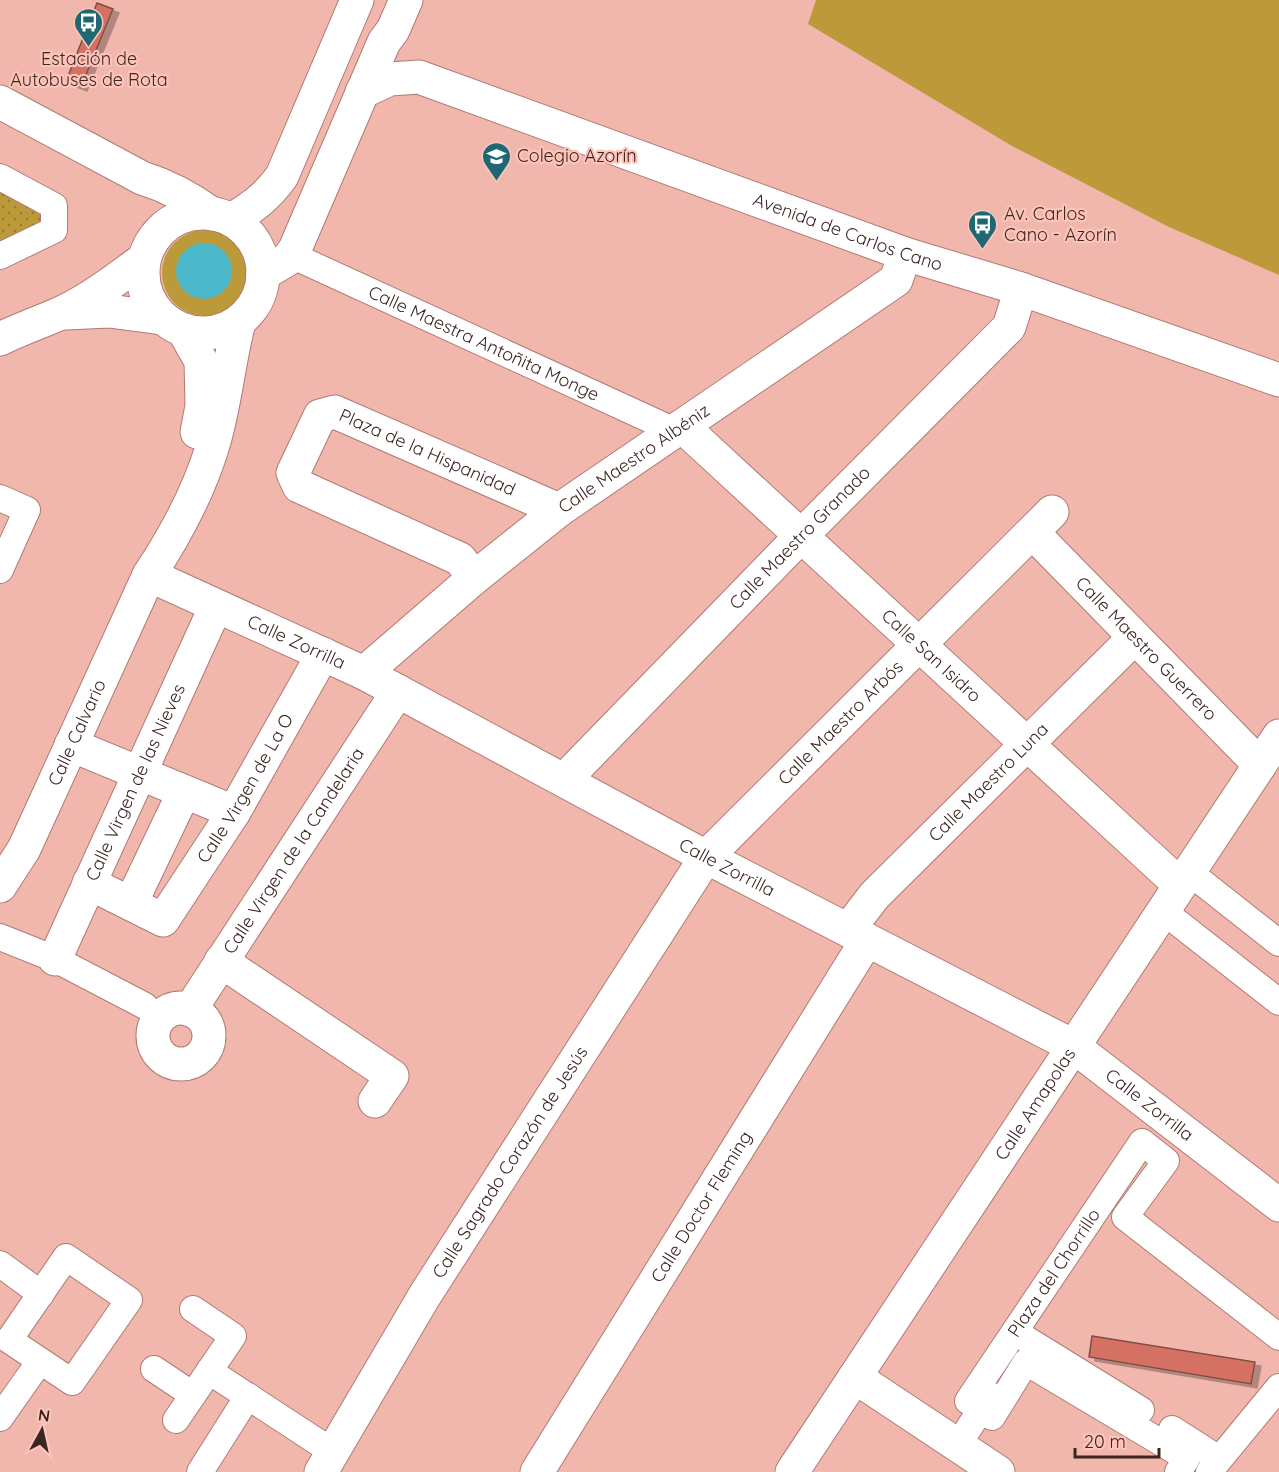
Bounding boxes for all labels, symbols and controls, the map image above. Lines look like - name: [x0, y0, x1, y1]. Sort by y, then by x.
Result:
- bus stop icon: Estación de Autobuses de Rota: [73, 6, 105, 48]
- place label: Estación de Autobuses de Rota: [10, 47, 168, 91]
- school or university icon: Colegio Azorín: [480, 140, 512, 182]
- place label: Colegio Azorín: [517, 144, 637, 167]
- street label: Avenida de Carlos Cano: [750, 188, 945, 276]
- place label: Av. Carlos Cano - Azorín: [1004, 202, 1117, 246]
- bus stop icon: Av. Carlos Cano - Azorín: [967, 208, 999, 250]
- street label: Calle Maestra Antoñita Monge: [365, 280, 603, 406]
- street label: Calle Maestro Albéniz: [553, 399, 714, 518]
- street label: Plaza de la Hispanidad: [336, 403, 519, 501]
- street label: Calle Maestro Granado: [724, 461, 875, 614]
- street label: Calle Maestro Guerrero: [1071, 571, 1222, 725]
- street label: Calle San Isidro: [877, 604, 986, 707]
- street label: Calle Zorrilla: [244, 609, 349, 674]
- street label: Calle Maestro Arbós: [773, 655, 908, 790]
- street label: Calle Calvario: [42, 676, 111, 789]
- street label: Calle Virgen de las Nieves: [80, 680, 190, 885]
- street label: Calle Virgen de La O: [192, 709, 298, 867]
- street label: Calle Maestro Luna: [923, 718, 1053, 847]
- street label: Calle Virgen de la Candelaria: [218, 743, 369, 958]
- street label: Calle Zorrilla: [675, 833, 779, 902]
- street label: Calle Sagrado Corazón de Jesús: [427, 1042, 593, 1282]
- street label: Calle Amapolas: [989, 1043, 1080, 1165]
- street label: Calle Zorrilla: [1101, 1063, 1198, 1146]
- street label: Calle Doctor Fleming: [645, 1127, 757, 1287]
- street label: Plaza del Chorrillo: [1002, 1204, 1105, 1341]
- north arrow: [12, 1400, 72, 1460]
- text: N: [37, 1404, 51, 1426]
- scale bar: [1075, 1421, 1159, 1459]
- text: 20 m: [1084, 1430, 1126, 1453]

